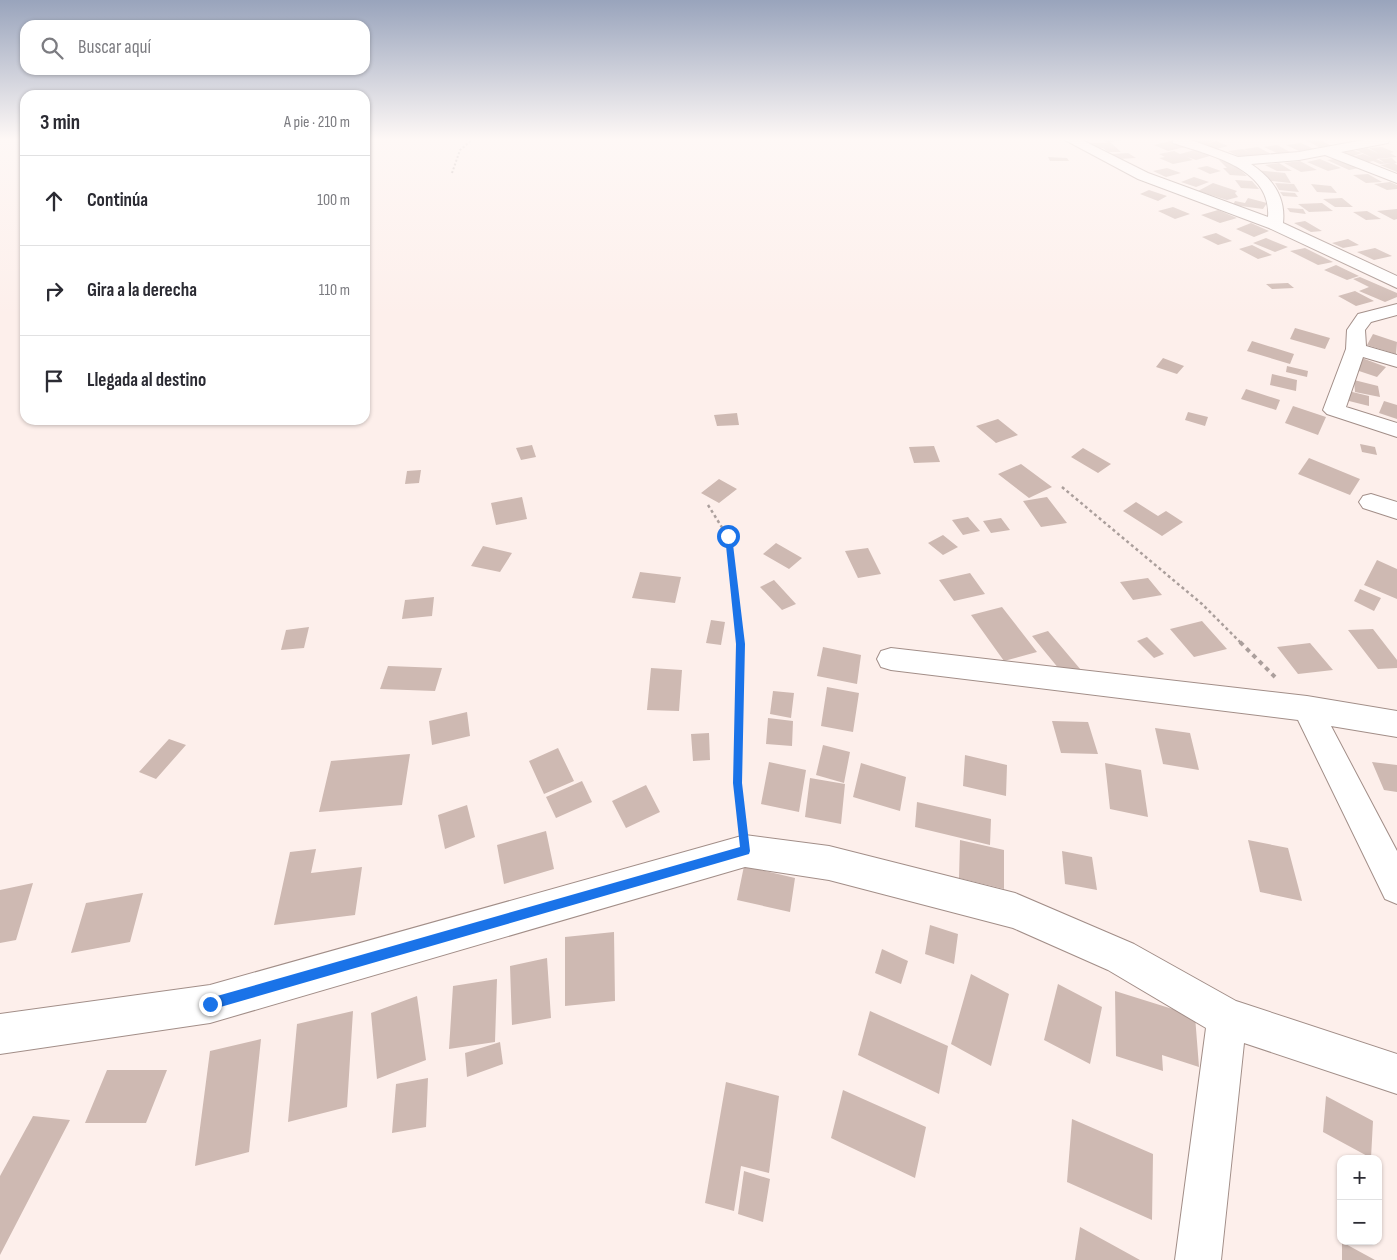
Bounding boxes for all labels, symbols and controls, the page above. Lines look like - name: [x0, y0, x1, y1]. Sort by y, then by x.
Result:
- search box: [20, 20, 370, 75]
- icon: search: [38, 34, 66, 62]
- text: Buscar aquí: [78, 36, 151, 59]
- text: 3 min: [40, 110, 80, 135]
- text: A pie · 210 m: [284, 113, 350, 132]
- icon: ahead: [40, 187, 68, 215]
- text: Continúa: [87, 189, 148, 212]
- text: 100 m: [317, 191, 350, 210]
- icon: right: [40, 277, 68, 305]
- text: Gira a la derecha: [87, 279, 197, 302]
- text: 110 m: [319, 281, 350, 300]
- icon: arrive: [40, 367, 68, 395]
- text: Llegada al destino: [87, 369, 206, 392]
- route start: [717, 525, 740, 548]
- route end: [199, 993, 222, 1016]
- map controls: [1337, 1155, 1382, 1245]
- button: +: [1337, 1155, 1382, 1200]
- button: −: [1337, 1200, 1382, 1245]

